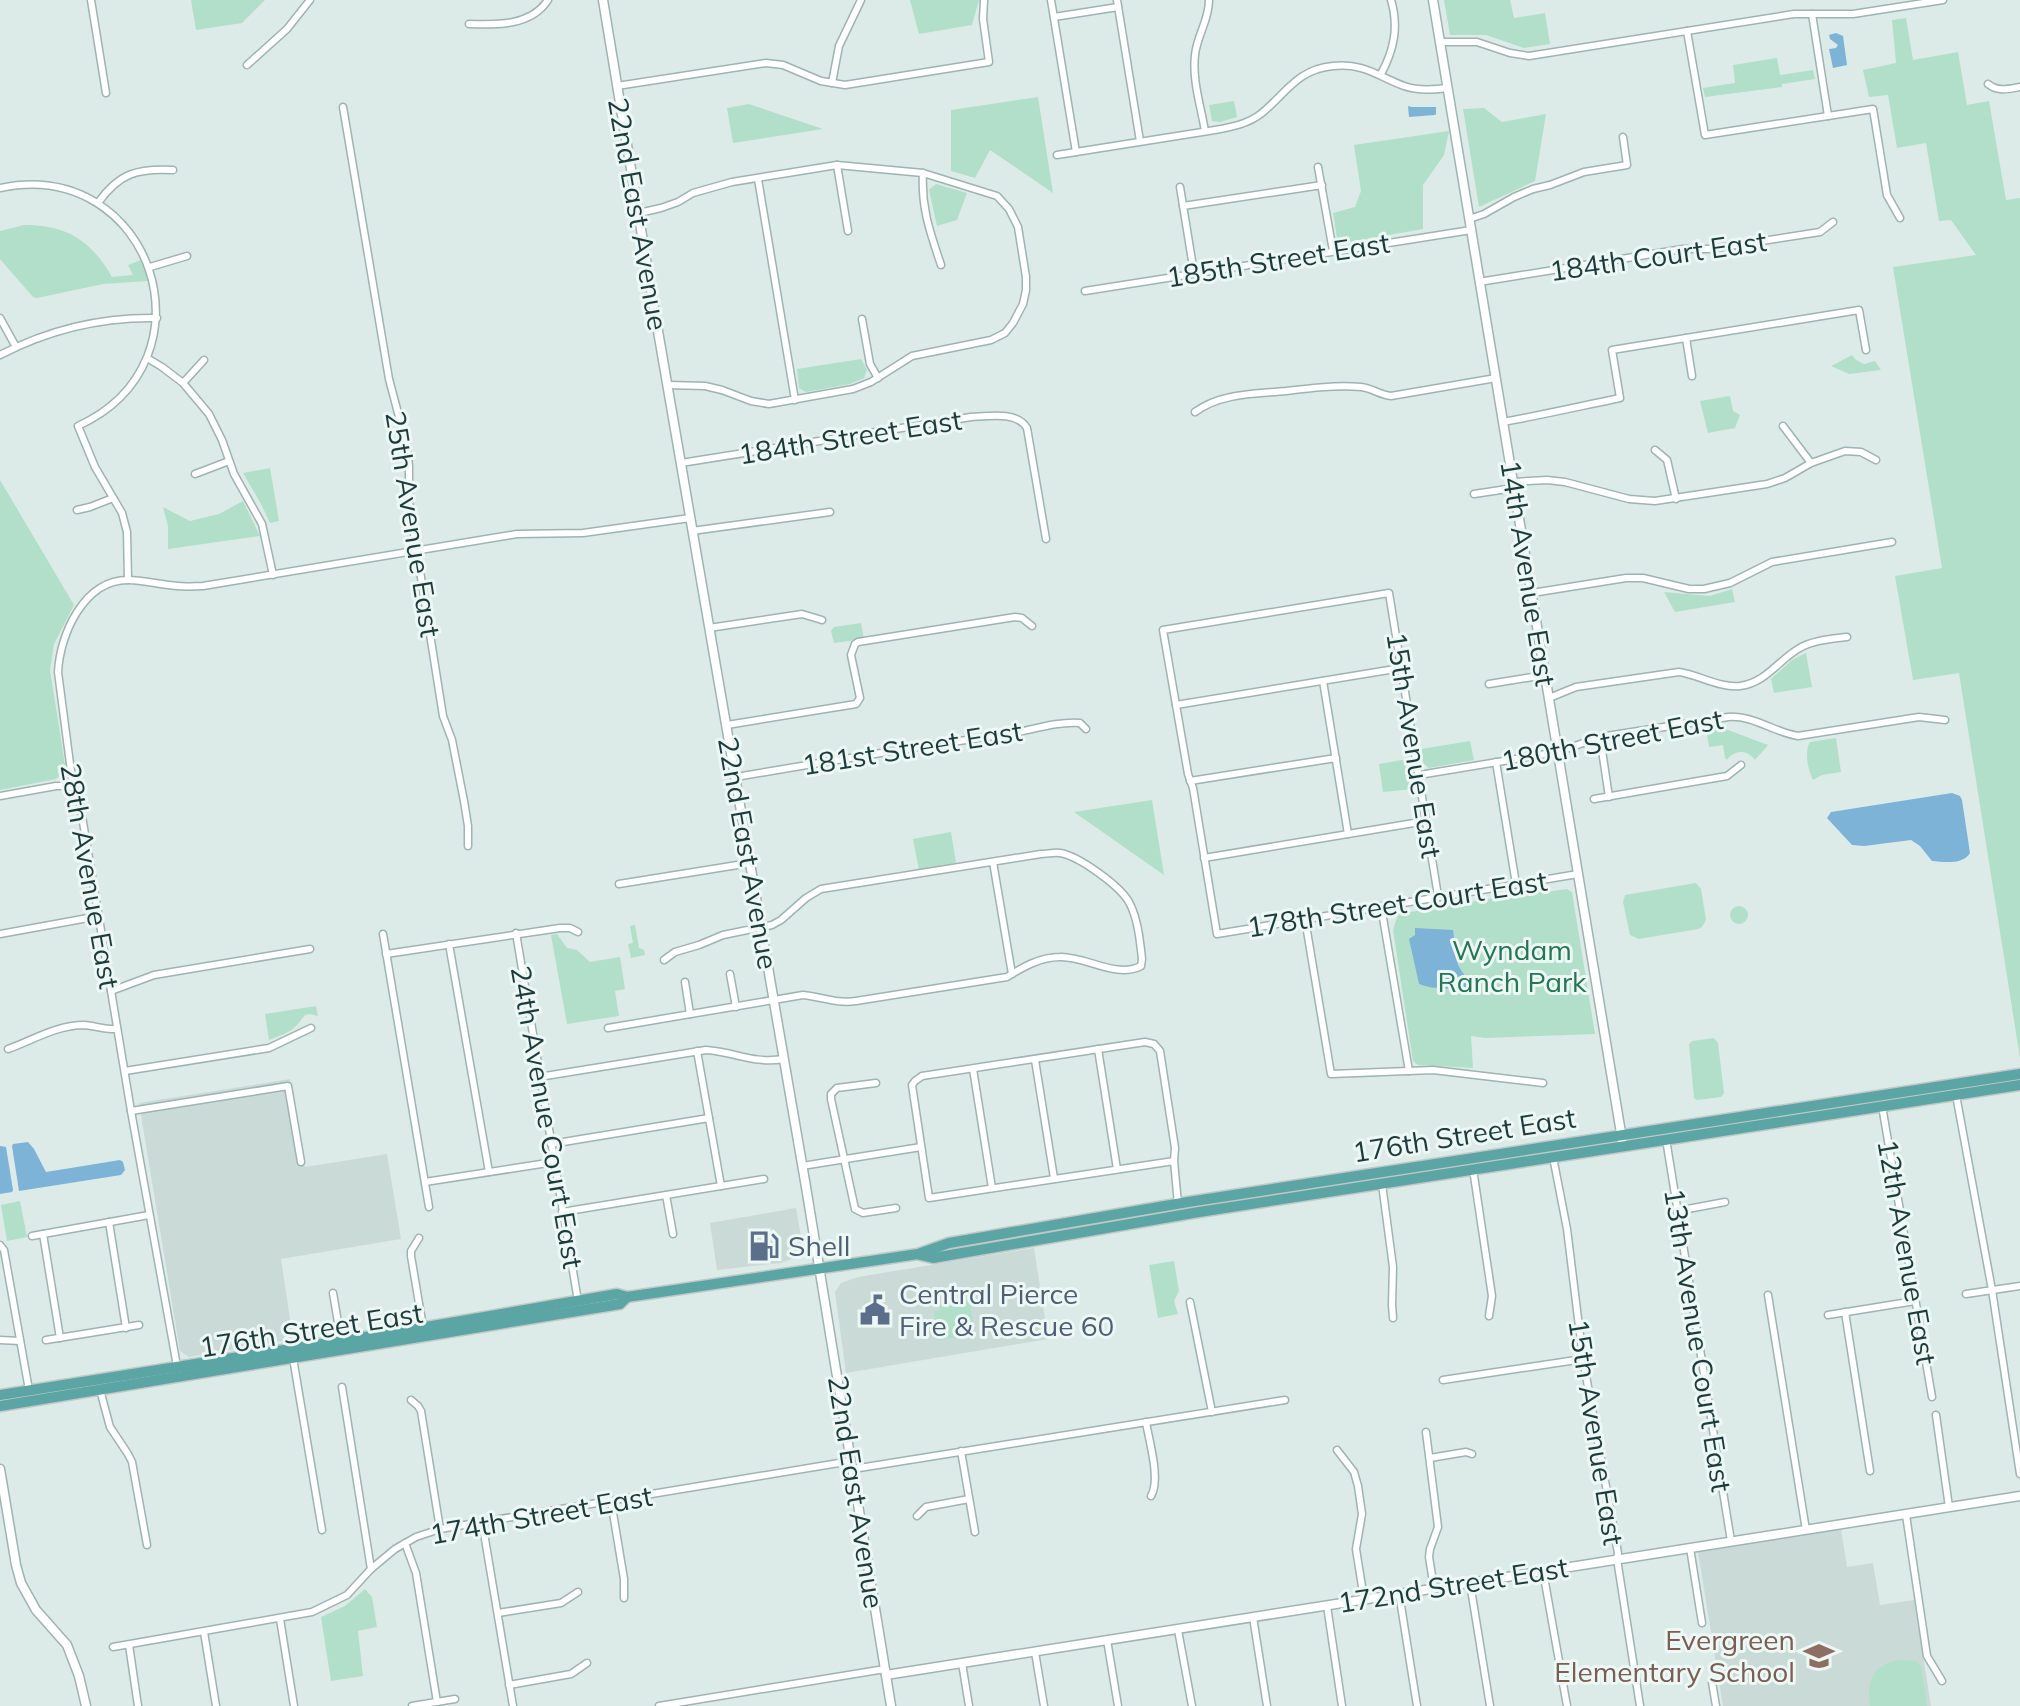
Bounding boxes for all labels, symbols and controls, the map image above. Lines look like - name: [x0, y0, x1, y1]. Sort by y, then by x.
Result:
- street label: 22nd East Avenue: [601, 95, 676, 333]
- street label: 184th Court East: [1547, 223, 1769, 288]
- street label: 185th Street East: [1164, 225, 1392, 294]
- street label: 184th Street East: [736, 402, 964, 471]
- street label: 25th Avenue East: [378, 408, 449, 640]
- street label: 14th Avenue East: [1493, 457, 1564, 689]
- street label: 15th Avenue East: [1379, 629, 1450, 861]
- street label: 180th Street East: [1498, 701, 1726, 778]
- street label: 181st Street East: [799, 713, 1025, 782]
- street label: 22nd East Avenue: [711, 734, 786, 972]
- street label: 28th Avenue East: [53, 760, 128, 992]
- street label: 178th Street Court East: [1244, 862, 1550, 945]
- park label: Wyndam Ranch Park: [1437, 932, 1587, 999]
- street label: 24th Avenue Court East: [504, 963, 591, 1271]
- street label: 176th Street East: [1350, 1100, 1578, 1169]
- street label: 12th Avenue East: [1870, 1136, 1945, 1368]
- street label: 13th Avenue Court East: [1657, 1186, 1740, 1494]
- place label: Shell: [788, 1228, 850, 1263]
- fuel station icon: Shell: [747, 1229, 781, 1263]
- place label: Central Pierce Fire & Rescue 60: [899, 1276, 1114, 1343]
- public building icon: Central Pierce Fire & Rescue 60: [858, 1293, 892, 1327]
- street label: 176th Street East: [197, 1295, 425, 1364]
- street label: 15th Avenue East: [1561, 1316, 1632, 1548]
- street label: 22nd East Avenue: [821, 1373, 892, 1611]
- street label: 174th Street East: [427, 1478, 655, 1551]
- street label: 172nd Street East: [1335, 1549, 1571, 1620]
- place label: Evergreen Elementary School: [1554, 1622, 1795, 1689]
- school or university icon: Evergreen Elementary School: [1802, 1639, 1836, 1673]

